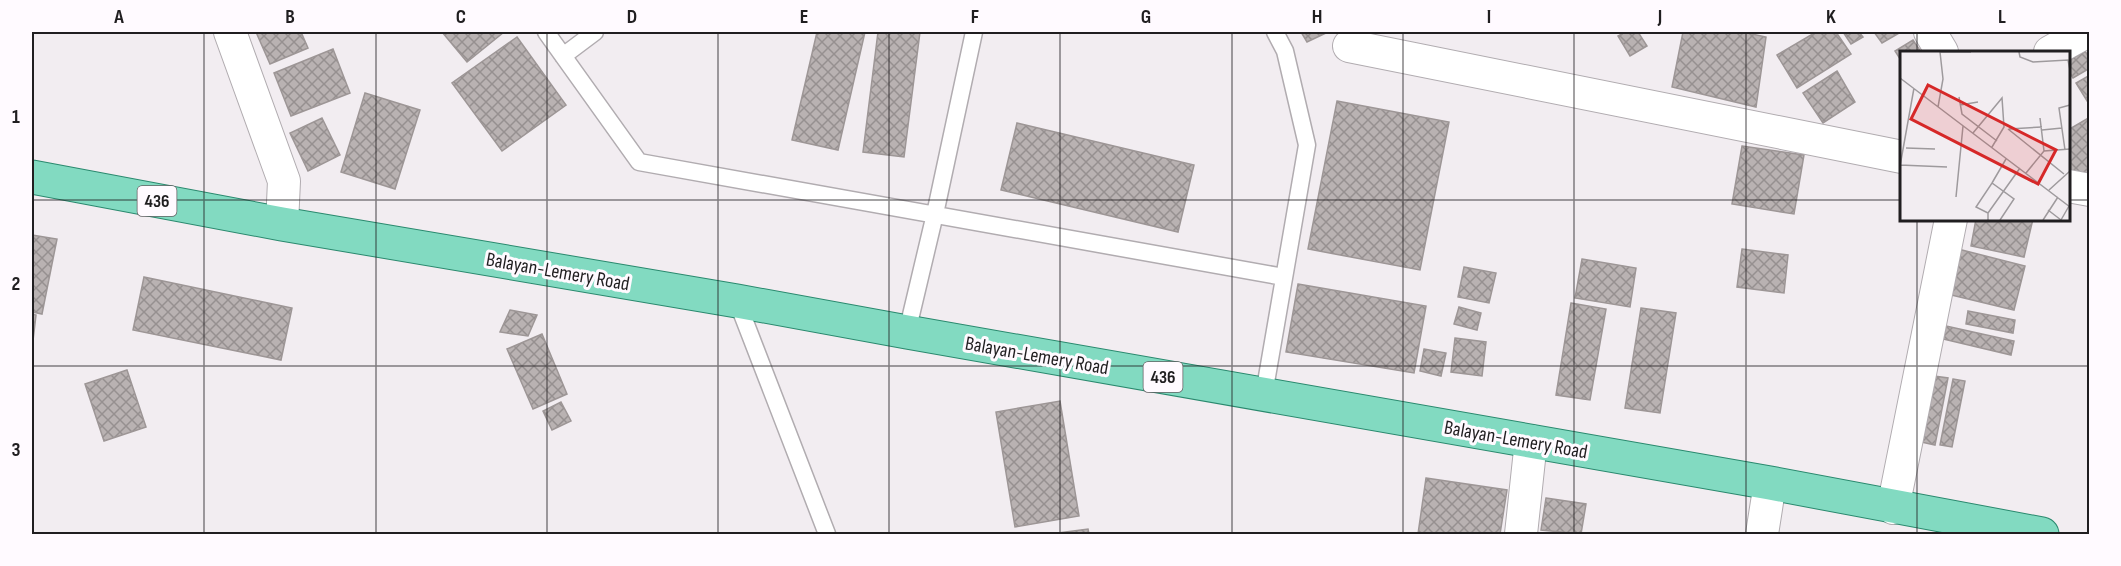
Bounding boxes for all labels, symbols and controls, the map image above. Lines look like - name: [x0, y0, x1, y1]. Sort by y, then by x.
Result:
- text: A: [113, 5, 124, 29]
- text: B: [285, 5, 295, 29]
- text: C: [456, 5, 466, 29]
- text: D: [627, 5, 637, 29]
- text: E: [800, 5, 808, 29]
- text: F: [971, 5, 979, 29]
- text: G: [1141, 5, 1151, 29]
- text: H: [1312, 5, 1322, 29]
- text: I: [1487, 5, 1491, 29]
- text: J: [1657, 5, 1662, 29]
- text: K: [1826, 5, 1836, 29]
- text: L: [1998, 5, 2006, 29]
- inset map: [1900, 51, 2070, 220]
- text: 1: [12, 105, 20, 129]
- road number: 436: [138, 186, 176, 216]
- street label: Balayan-Lemery Road: [484, 248, 631, 296]
- text: 2: [12, 272, 20, 296]
- street label: Balayan-Lemery Road: [963, 332, 1110, 380]
- road number: 436: [1144, 362, 1182, 392]
- street label: Balayan-Lemery Road: [1442, 416, 1589, 464]
- text: 3: [12, 438, 21, 462]

